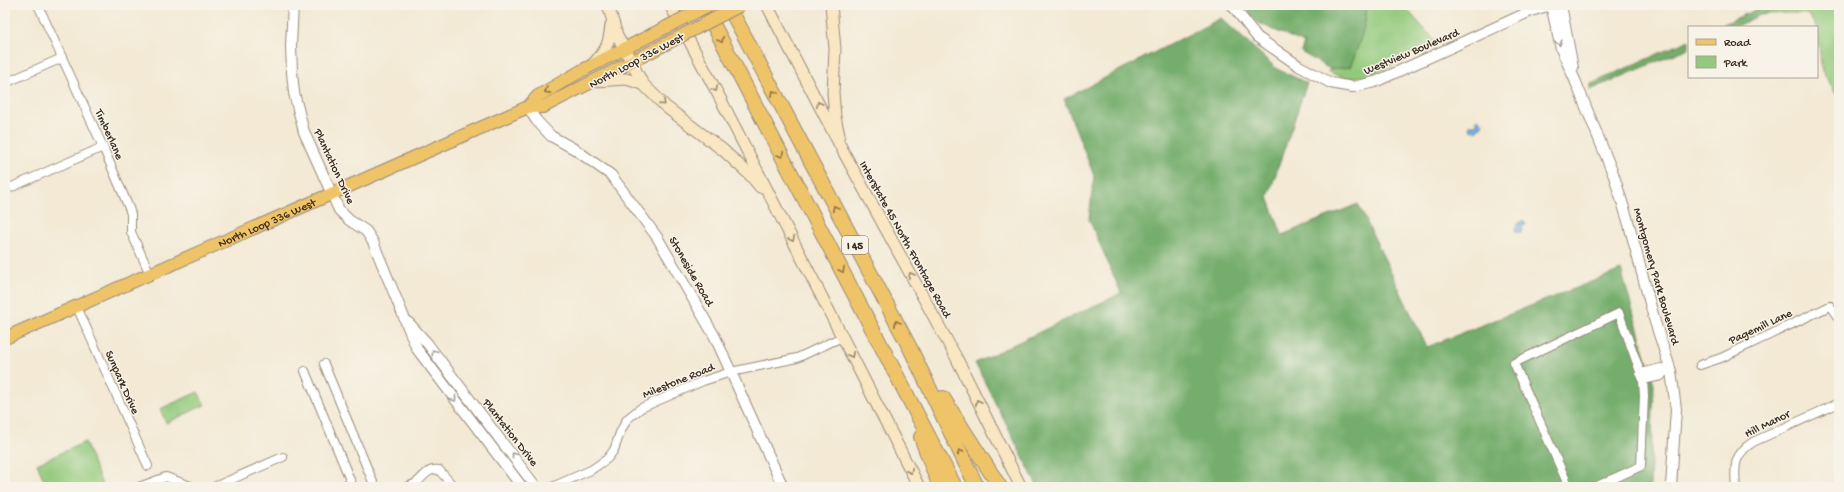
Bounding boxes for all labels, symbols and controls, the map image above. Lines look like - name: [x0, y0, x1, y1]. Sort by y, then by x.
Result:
- street label: Westview Boulevard: [1362, 26, 1462, 79]
- legend: [1688, 26, 1818, 78]
- street label: North Loop 336 West: [587, 30, 688, 93]
- one-way arrow: [716, 35, 724, 43]
- text: Road: [1724, 37, 1751, 51]
- one-way arrow: [1554, 39, 1563, 46]
- text: Park: [1723, 57, 1749, 71]
- one-way arrow: [710, 85, 717, 92]
- one-way arrow: [544, 87, 551, 94]
- one-way arrow: [772, 90, 779, 97]
- one-way arrow: [658, 99, 666, 106]
- one-way arrow: [816, 101, 824, 108]
- street label: Timberlane: [90, 107, 126, 163]
- street label: Plantation Drive: [309, 126, 357, 208]
- one-way arrow: [777, 151, 784, 158]
- street label: Interstate 45 North Frontage Road: [855, 159, 954, 322]
- street label: North Loop 336 West: [216, 196, 319, 252]
- one-way arrow: [833, 205, 840, 212]
- street label: Montgomery Park Boulevard: [1629, 207, 1682, 348]
- street label: Stoneside Road: [665, 235, 716, 310]
- one-way arrow: [787, 235, 795, 243]
- road number: I 45: [842, 236, 868, 254]
- one-way arrow: [837, 266, 845, 273]
- one-way arrow: [908, 272, 916, 279]
- street label: Pagemill Lane: [1726, 307, 1796, 349]
- one-way arrow: [894, 320, 901, 327]
- street label: Sunpark Drive: [101, 349, 142, 417]
- one-way arrow: [432, 350, 439, 357]
- one-way arrow: [846, 351, 854, 358]
- street label: Milestone Road: [641, 361, 718, 403]
- one-way arrow: [449, 394, 456, 401]
- street label: Plantation Drive: [478, 396, 541, 470]
- one-way arrow: [976, 399, 983, 407]
- street label: Hill Manor: [1743, 407, 1794, 442]
- one-way arrow: [957, 449, 965, 456]
- one-way arrow: [511, 453, 518, 460]
- one-way arrow: [906, 467, 913, 474]

